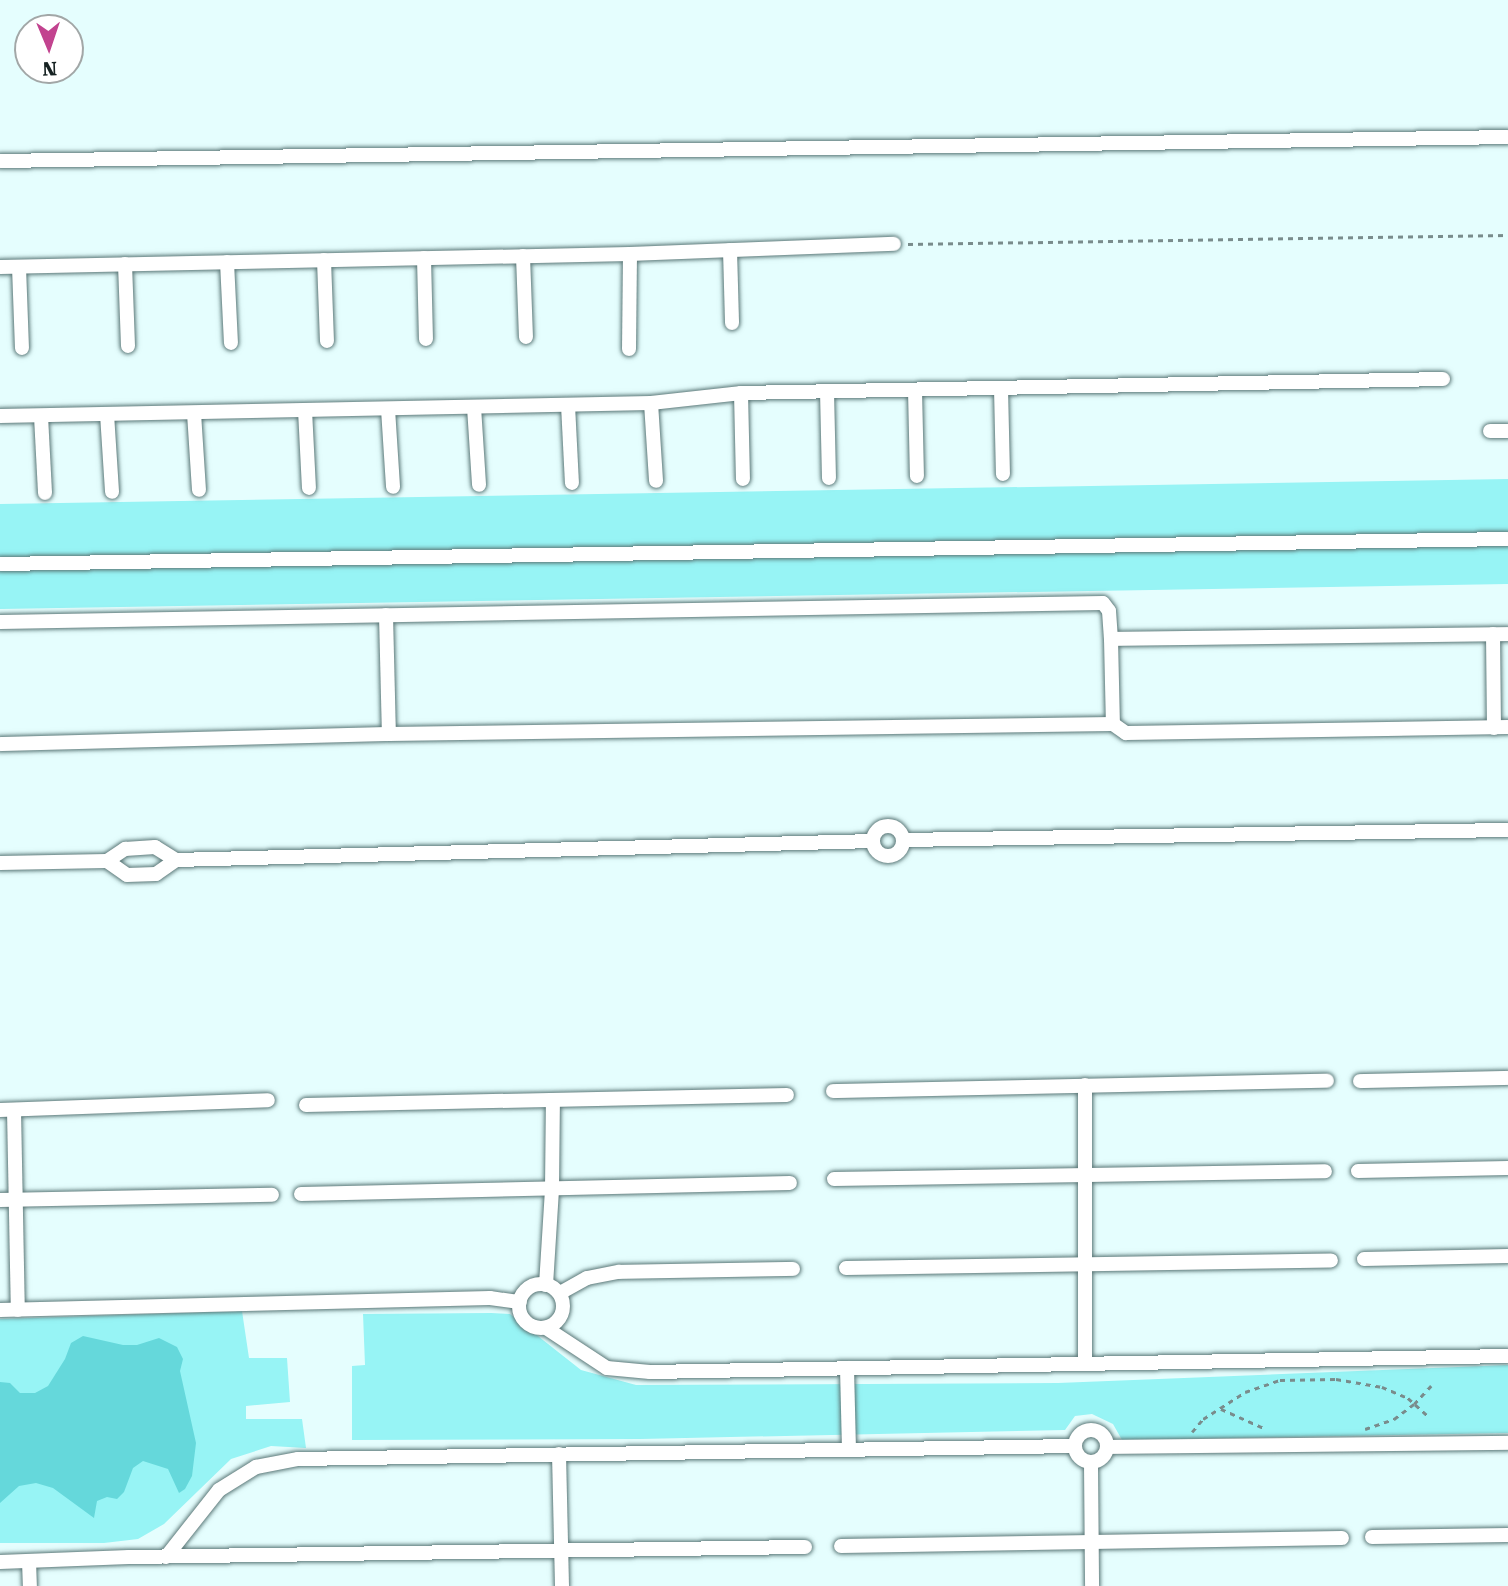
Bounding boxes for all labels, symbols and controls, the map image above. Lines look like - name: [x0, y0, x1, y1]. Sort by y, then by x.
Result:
- north arrow: [14, 14, 84, 84]
- text: N: [42, 57, 57, 80]

